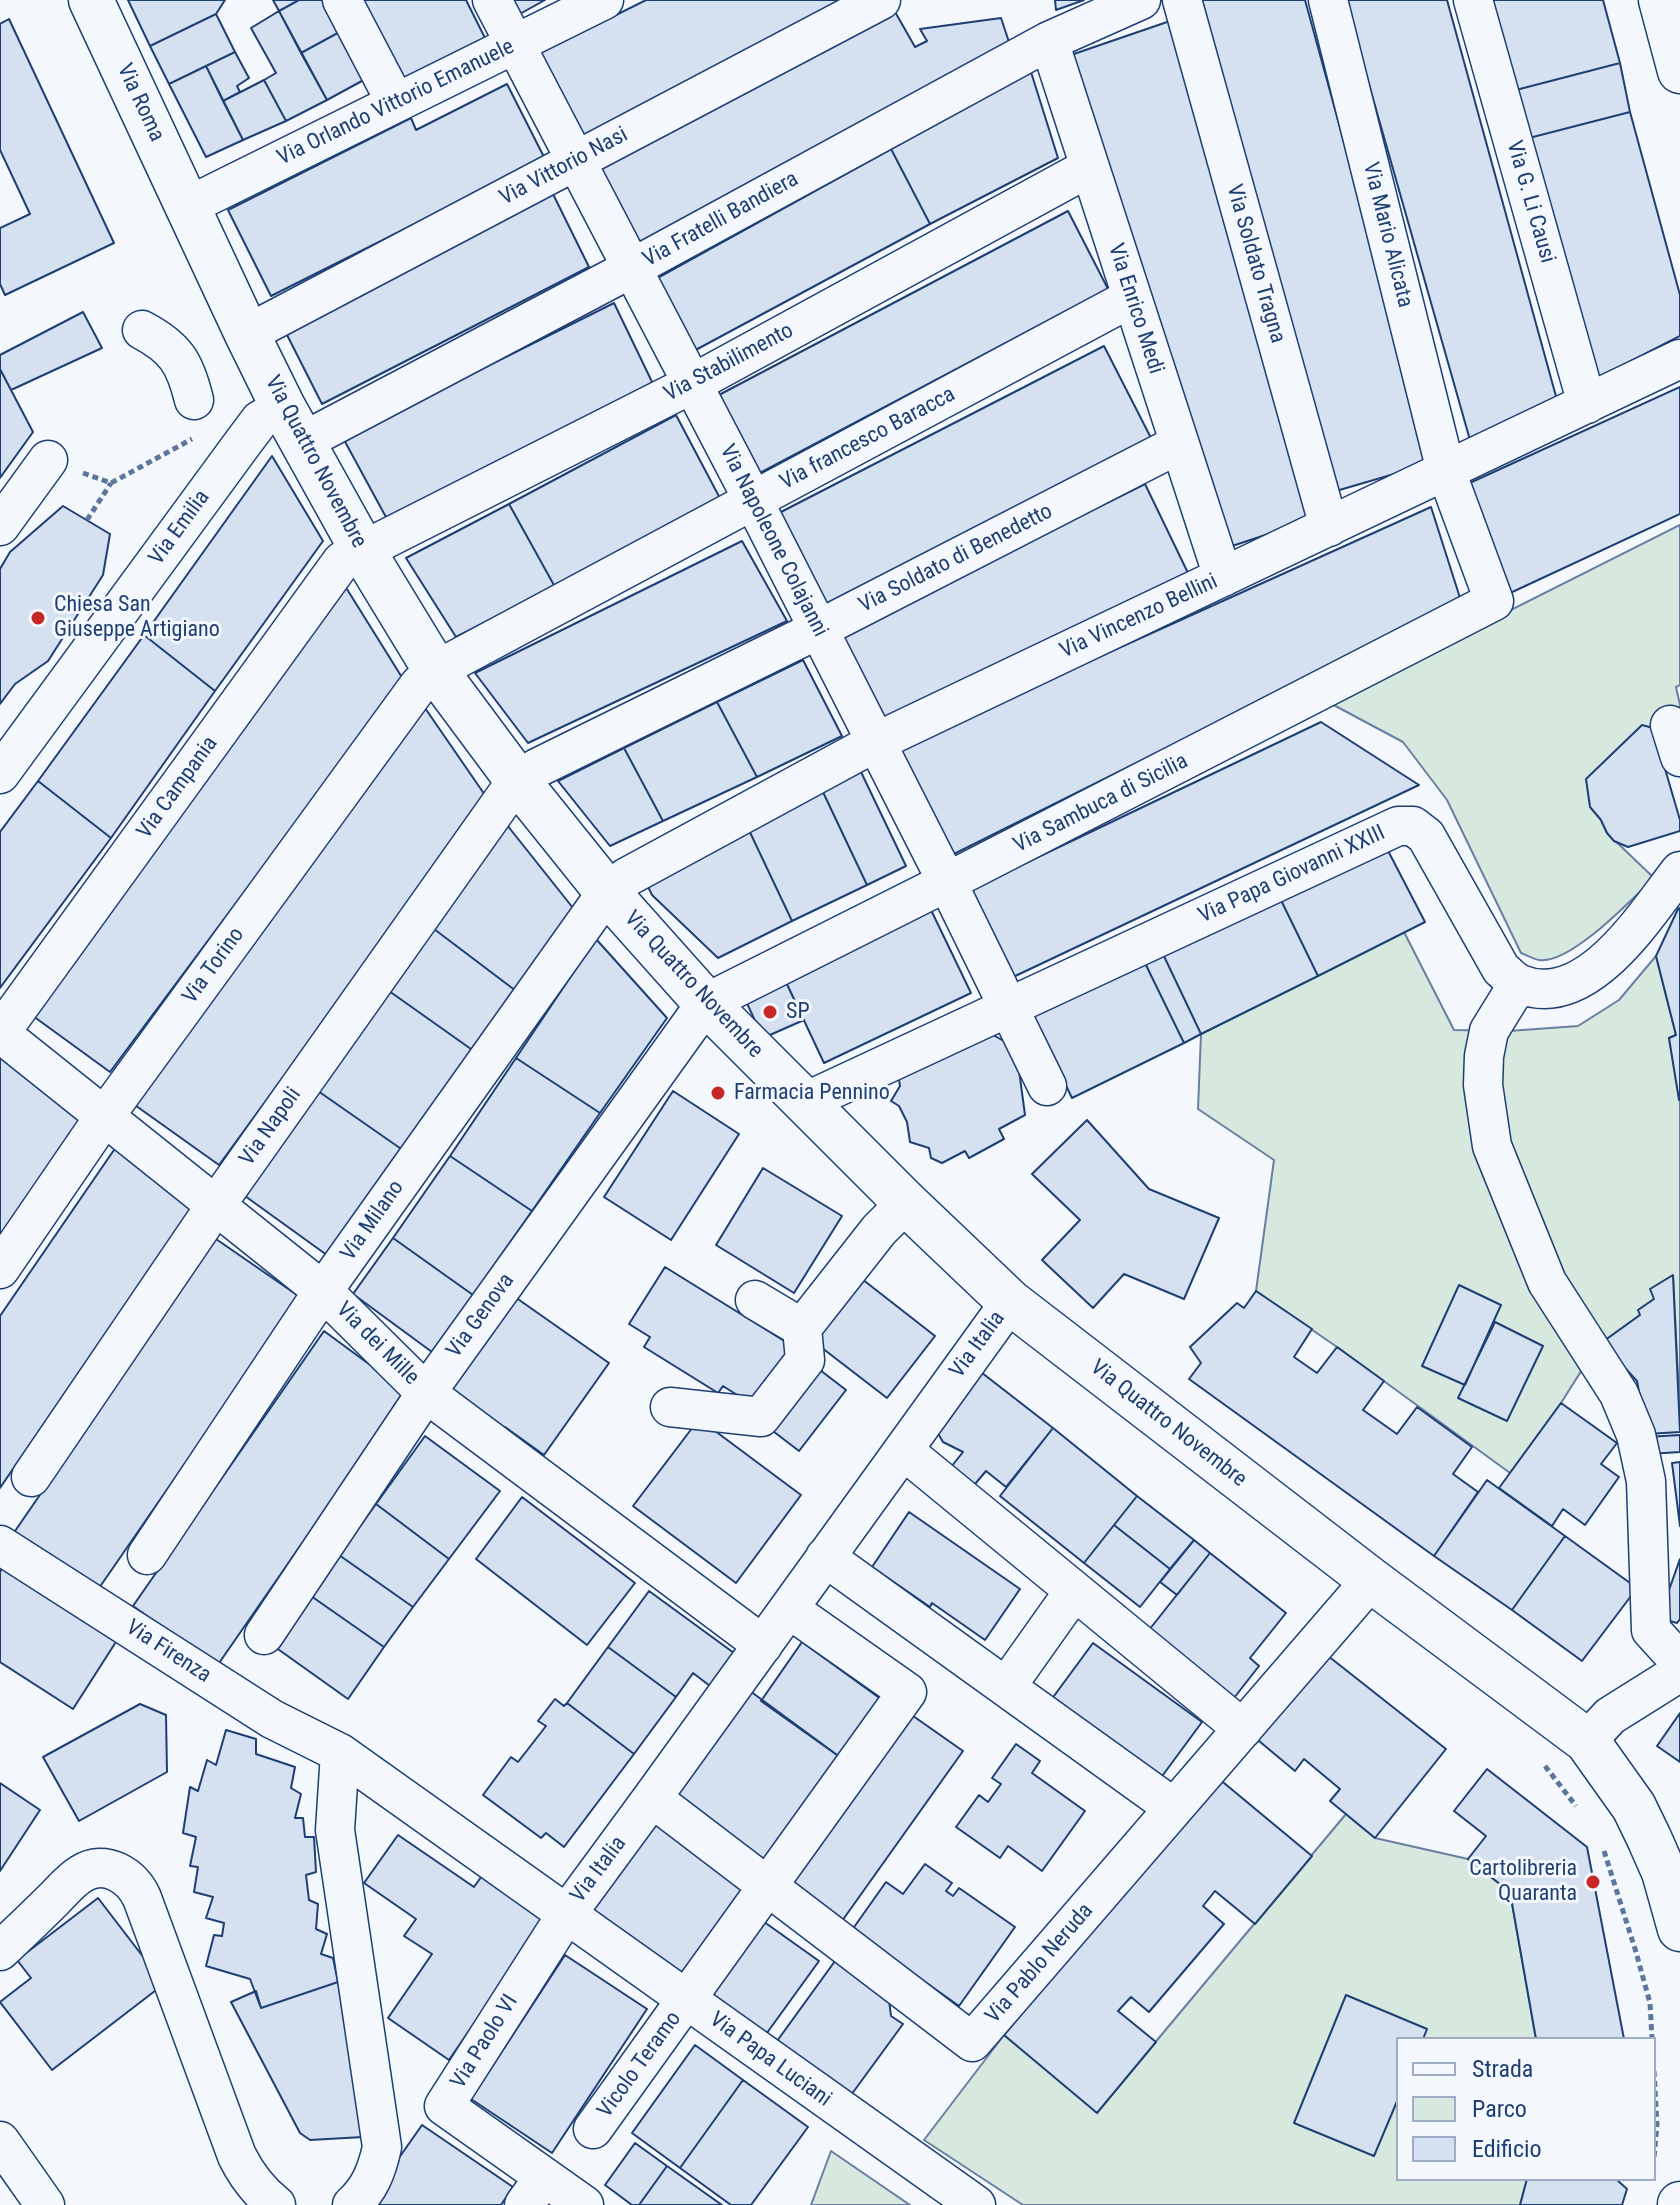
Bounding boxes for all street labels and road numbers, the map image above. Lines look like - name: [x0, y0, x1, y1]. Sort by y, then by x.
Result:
- street label: Via Orlando Vittorio Emanuele: [273, 34, 519, 172]
- street label: Via Roma: [111, 60, 169, 146]
- street label: Via Vittorio Nasi: [495, 122, 633, 212]
- street label: Via G. Li Causi: [1500, 138, 1560, 266]
- street label: Via Mario Alicata: [1356, 160, 1418, 310]
- street label: Via Fratelli Bandiera: [639, 166, 803, 274]
- street label: Via Soldato Tragna: [1220, 182, 1290, 346]
- street label: Via Enrico Medi: [1102, 241, 1168, 377]
- street label: Via Stabilimento: [660, 318, 798, 408]
- street label: Via Quattro Novembre: [258, 371, 372, 553]
- street label: Via francesco Baracca: [776, 382, 960, 496]
- street label: Via Napoleone Colajanni: [713, 440, 833, 642]
- street label: Via Emilia: [144, 485, 216, 571]
- street label: Via Soldato di Benedetto: [855, 499, 1057, 619]
- street label: Via Vincenzo Bellini: [1056, 569, 1222, 665]
- street label: Via Campania: [132, 732, 224, 844]
- street label: Via Sambuca di Sicilia: [1009, 749, 1193, 859]
- street label: Via Papa Giovanni XXIII: [1194, 820, 1390, 930]
- street label: Via Quattro Novembre: [618, 906, 768, 1064]
- street label: Via Torino: [178, 923, 250, 1009]
- street label: Via Napoli: [235, 1083, 307, 1171]
- street label: Via Milano: [336, 1176, 410, 1266]
- street label: Via Genova: [442, 1269, 520, 1363]
- street label: Via dei Mille: [330, 1297, 424, 1391]
- street label: Via Italia: [945, 1306, 1011, 1384]
- street label: Via Quattro Novembre: [1085, 1355, 1251, 1493]
- street label: Via Firenza: [120, 1615, 216, 1689]
- street label: Via Italia: [566, 1832, 632, 1908]
- street label: Via Pablo Neruda: [981, 1899, 1099, 2029]
- street label: Via Paolo VI: [446, 1990, 524, 2094]
- street label: Vicolo Teramo: [593, 2007, 687, 2123]
- street label: Via Papa Luciani: [704, 2007, 836, 2113]

